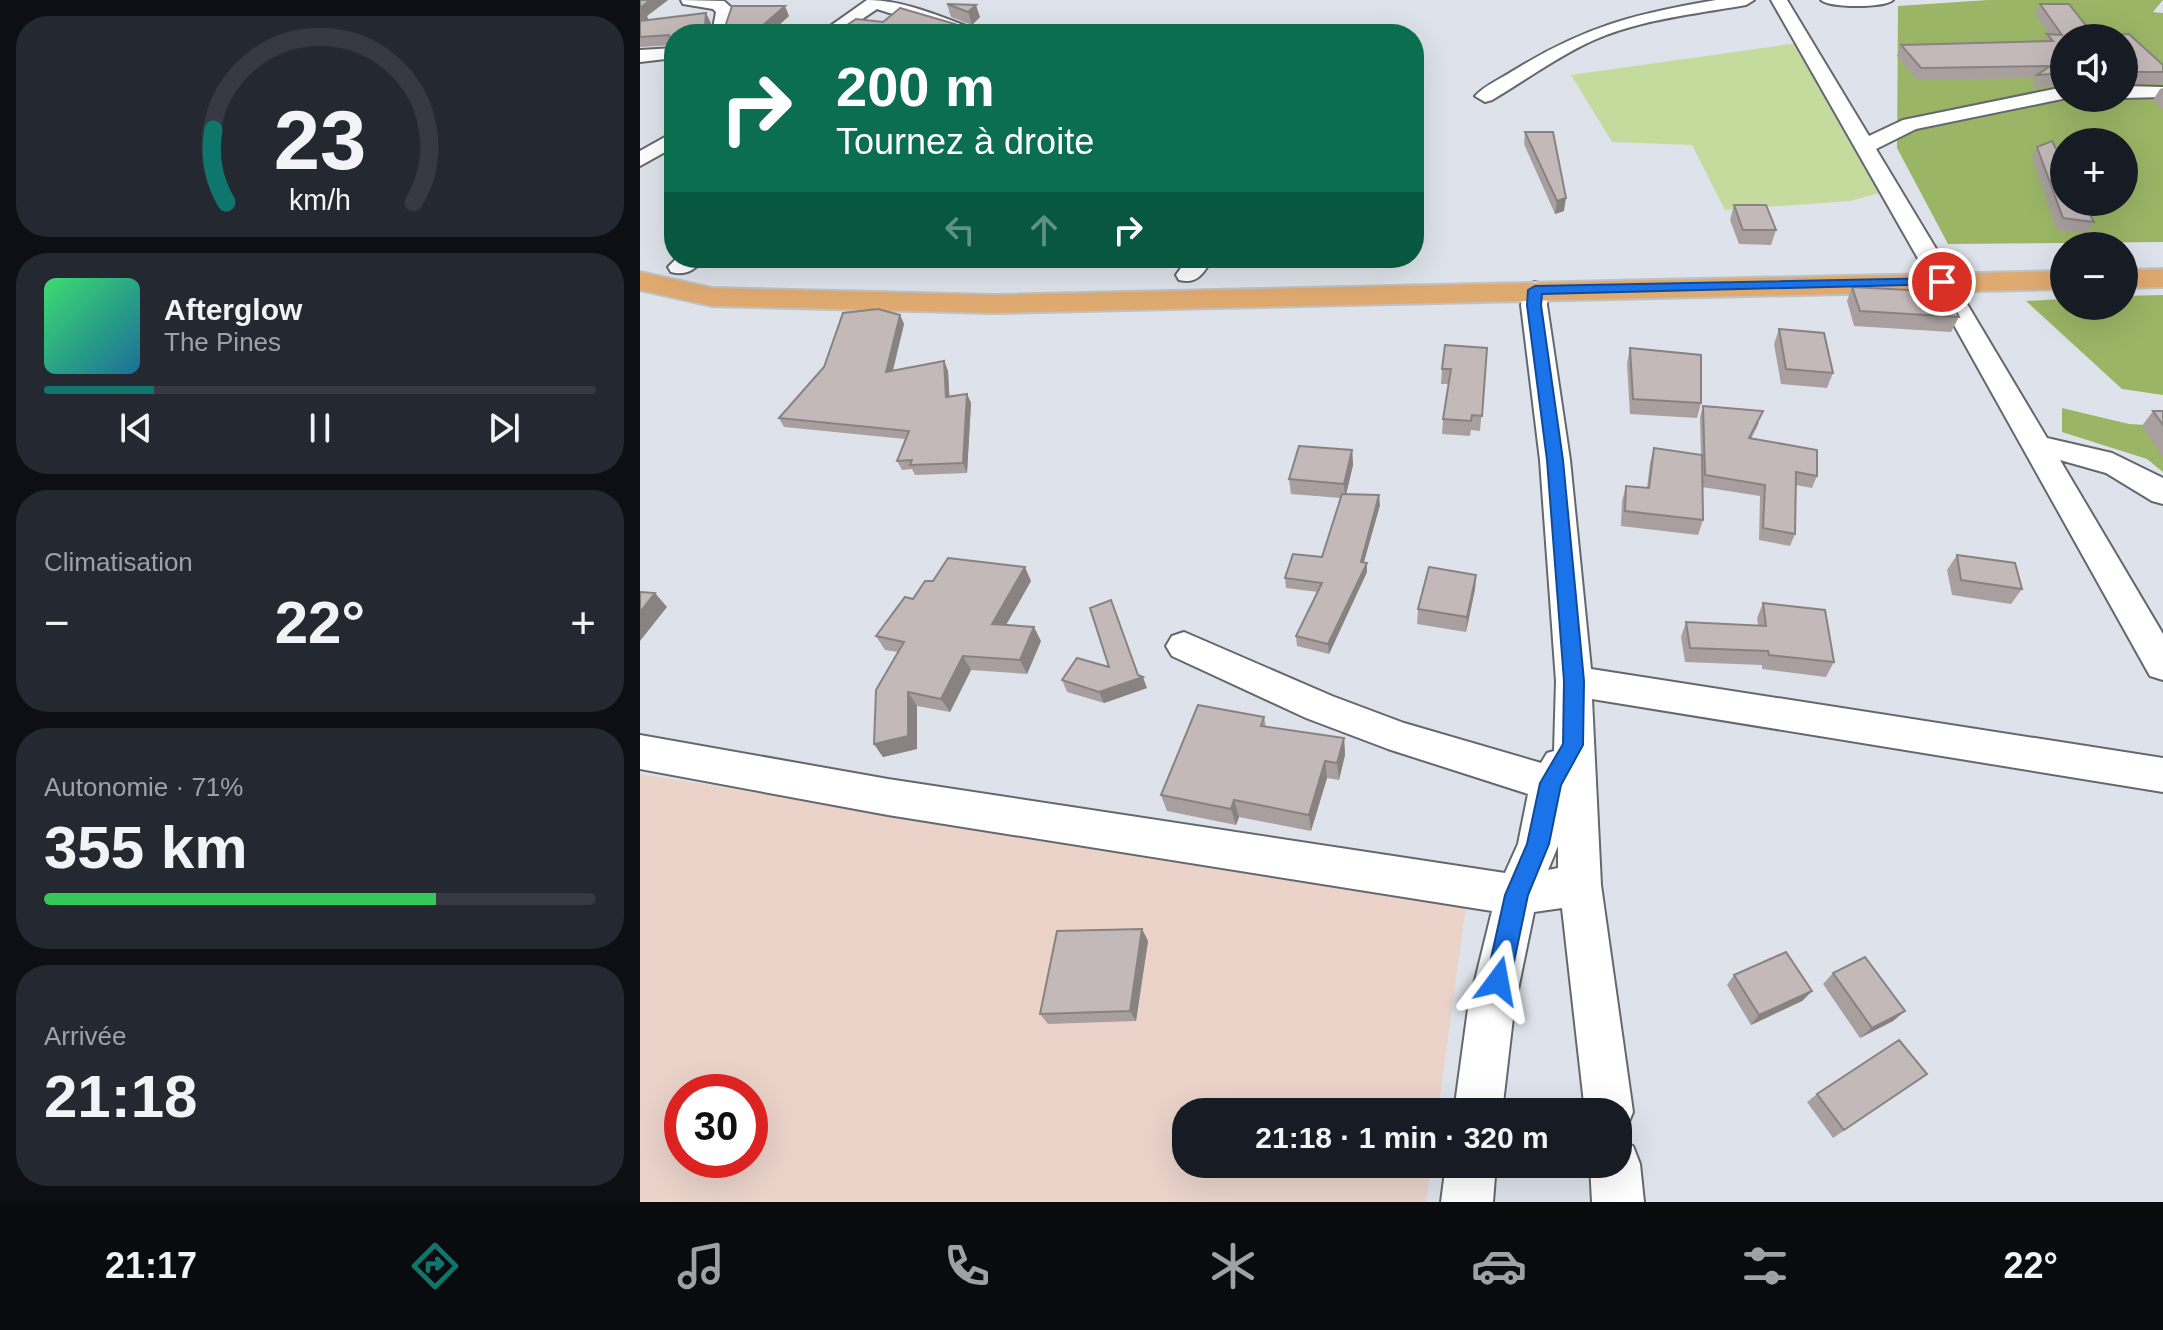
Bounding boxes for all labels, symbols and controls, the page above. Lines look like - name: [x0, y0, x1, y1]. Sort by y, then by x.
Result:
- map controls: [2050, 24, 2138, 320]
- button: sound: [2050, 24, 2138, 112]
- text: 200 m: [836, 55, 995, 118]
- icon: right: [704, 56, 808, 160]
- text: 23: [274, 93, 366, 186]
- text: Tournez à droite: [836, 121, 1094, 162]
- button: +: [2050, 128, 2138, 216]
- text: km/h: [289, 184, 351, 216]
- icon: left: [938, 208, 982, 252]
- icon: ahead: [1022, 208, 1066, 252]
- icon: right: [1106, 208, 1150, 252]
- button: −: [2050, 232, 2138, 320]
- pin: [1908, 248, 1976, 316]
- icon: arrive: [1920, 260, 1964, 304]
- text: Afterglow: [164, 293, 302, 326]
- text: The Pines: [164, 327, 281, 357]
- icon: previous: [114, 406, 158, 450]
- icon: pause: [298, 406, 342, 450]
- icon: next: [482, 406, 526, 450]
- text: Climatisation: [44, 547, 193, 577]
- text: 22°: [275, 589, 365, 656]
- text: −: [44, 598, 70, 647]
- text: +: [570, 598, 596, 647]
- text: Autonomie · 71%: [44, 772, 243, 802]
- text: 355 km: [44, 814, 248, 881]
- position arrow: [1456, 939, 1540, 1023]
- text: Arrivée: [44, 1021, 126, 1051]
- text: 21:18: [44, 1063, 197, 1130]
- speed limit sign: 30: [664, 1074, 768, 1178]
- text: 21:18 · 1 min · 320 m: [1255, 1121, 1549, 1154]
- icon: directions: [407, 1238, 463, 1294]
- icon: music: [673, 1238, 729, 1294]
- icon: phone: [939, 1238, 995, 1294]
- icon: climate: [1205, 1238, 1261, 1294]
- icon: car: [1471, 1238, 1527, 1294]
- icon: filters: [1737, 1238, 1793, 1294]
- text: 21:17: [105, 1245, 197, 1286]
- text: 22°: [2003, 1245, 2058, 1286]

